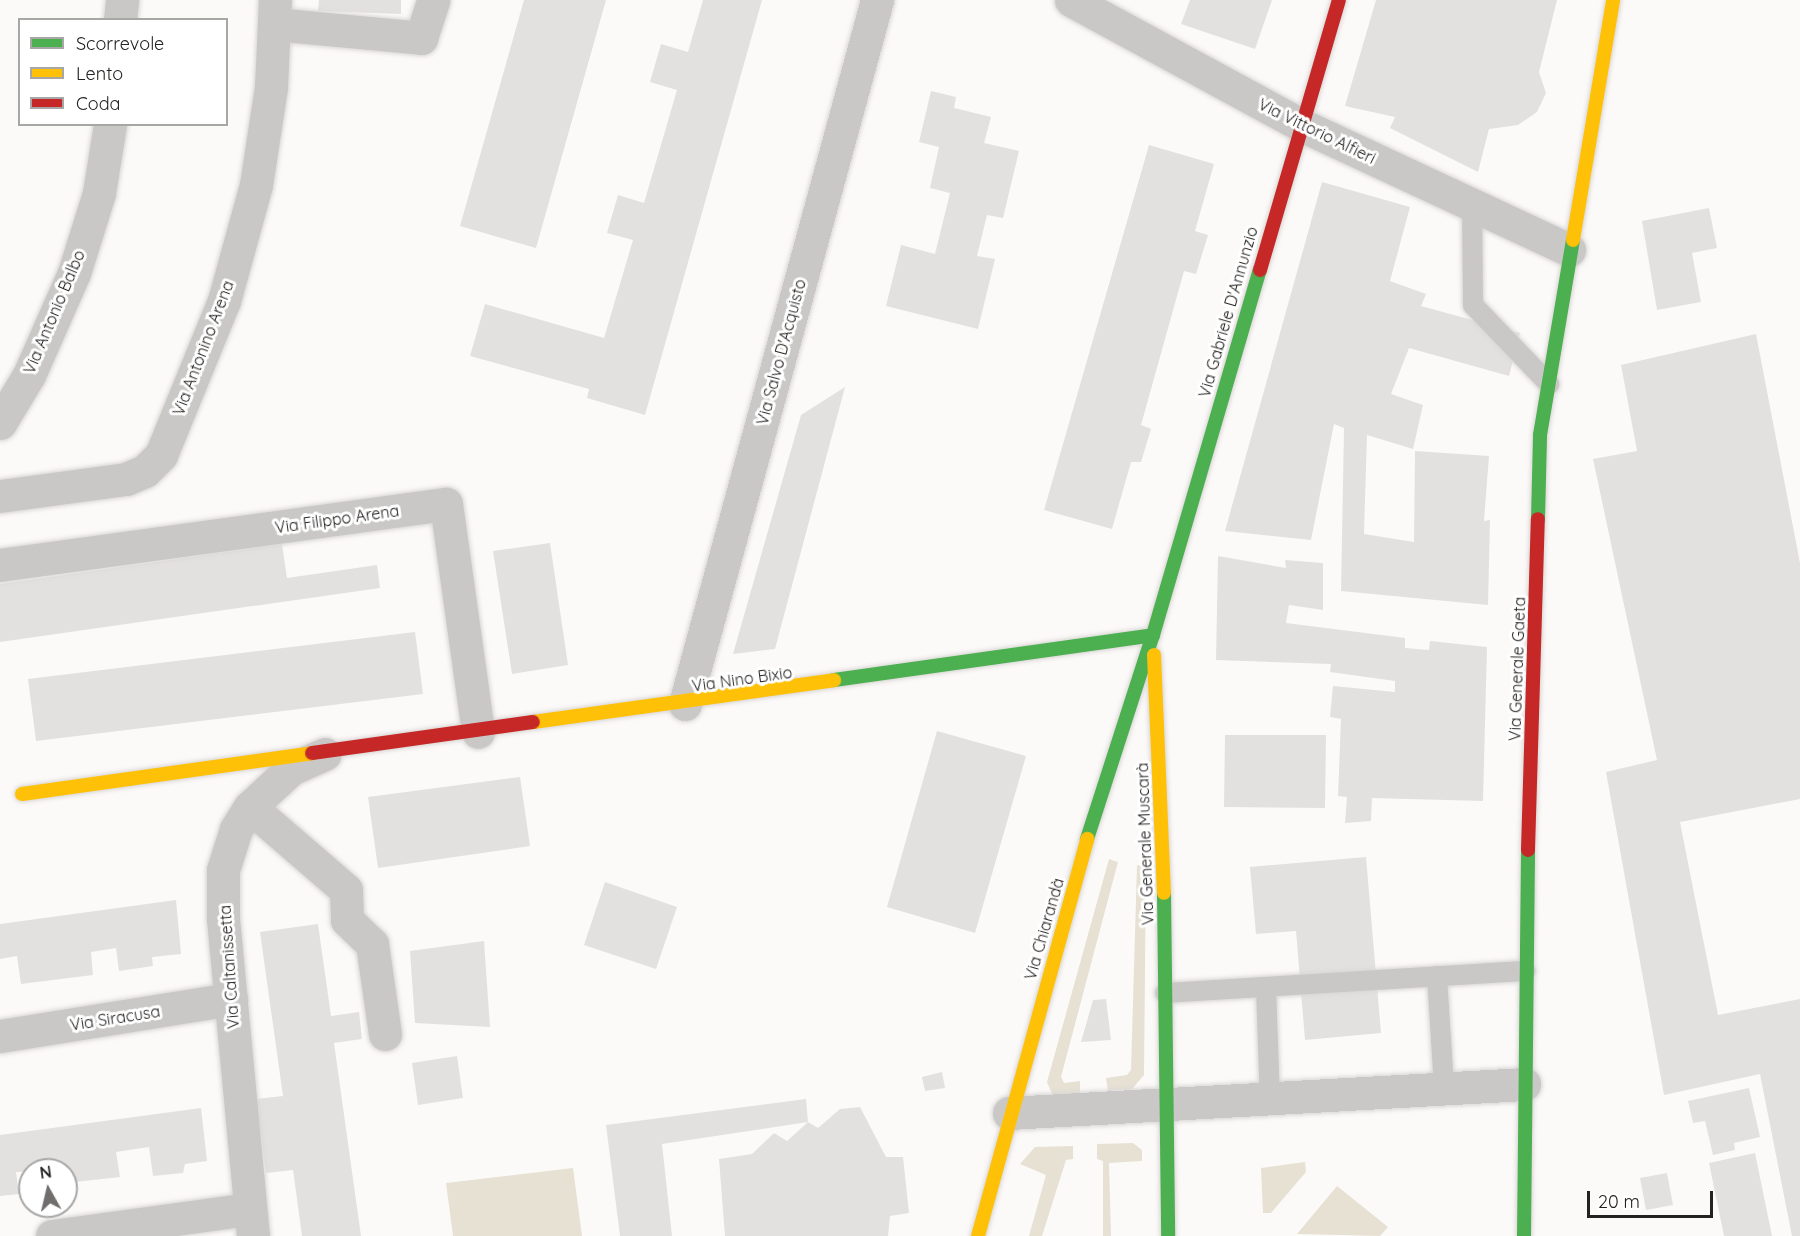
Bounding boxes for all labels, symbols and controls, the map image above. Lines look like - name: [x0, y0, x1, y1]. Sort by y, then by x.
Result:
- legend: [18, 18, 228, 126]
- text: Scorrevole: [76, 32, 164, 55]
- text: Lento: [76, 62, 123, 85]
- text: Coda: [76, 92, 120, 115]
- street label: Via Vittorio Alfieri: [1255, 94, 1379, 168]
- street label: Via Gabriele D'Annunzio: [1194, 224, 1262, 400]
- street label: Via Antonio Balbo: [19, 247, 89, 377]
- street label: Via Salvo D'Acquisto: [752, 277, 810, 427]
- street label: Via Antonino Arena: [168, 278, 238, 418]
- street label: Via Filippo Arena: [274, 501, 400, 537]
- street label: Via Generale Gaeta: [1505, 597, 1529, 741]
- street label: Via Nino Bixio: [691, 662, 793, 696]
- street label: Via Generale Muscarà: [1133, 762, 1157, 926]
- street label: Via Chiarandà: [1020, 876, 1068, 982]
- street label: Via Caltanissetta: [215, 904, 243, 1030]
- street label: Via Siracusa: [69, 1001, 161, 1035]
- north arrow: [18, 1158, 78, 1218]
- text: N: [39, 1161, 53, 1183]
- scale bar: [1590, 1179, 1716, 1217]
- text: 20 m: [1598, 1190, 1640, 1213]

